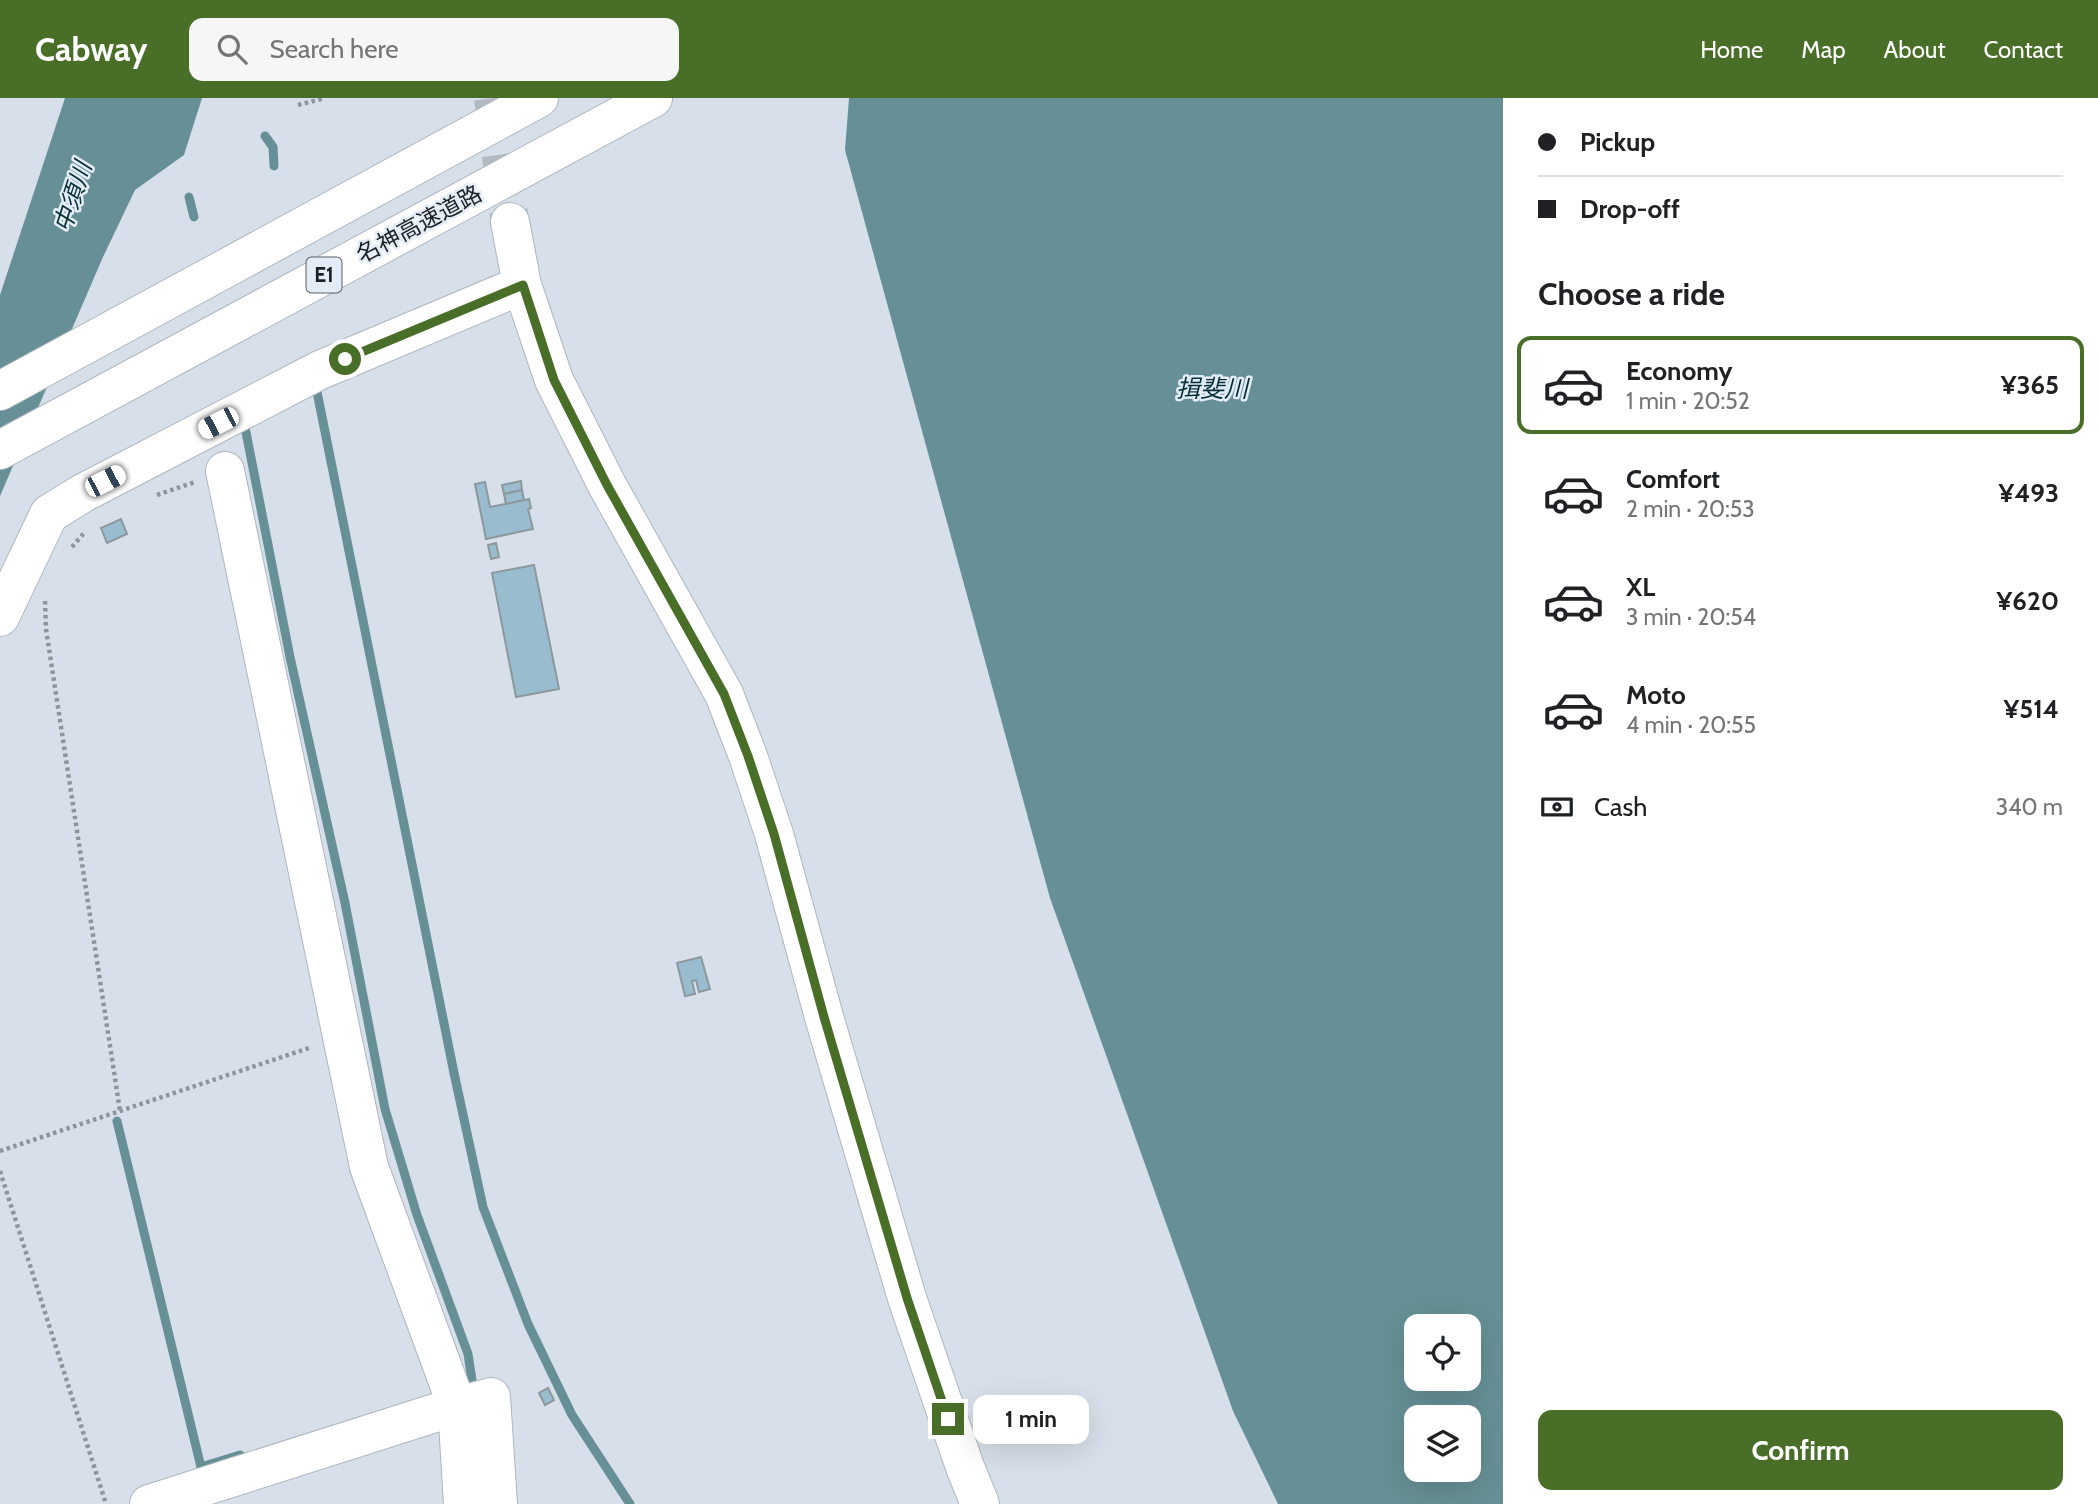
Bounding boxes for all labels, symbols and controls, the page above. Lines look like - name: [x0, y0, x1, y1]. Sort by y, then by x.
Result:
- search box: [189, 18, 679, 81]
- text: Cabway: [35, 29, 147, 69]
- icon: search: [213, 30, 251, 68]
- text: Search here: [269, 33, 399, 65]
- text: Home: [1700, 35, 1763, 64]
- text: Map: [1801, 35, 1846, 64]
- text: About: [1884, 35, 1946, 64]
- text: Contact: [1984, 35, 2063, 64]
- text: Pickup: [1580, 126, 1655, 158]
- water label: 中須川: [48, 155, 98, 236]
- street label: 名神高速道路: [352, 179, 486, 269]
- text: Drop-off: [1580, 193, 1680, 225]
- road number: E1: [306, 258, 342, 292]
- text: Choose a ride: [1538, 274, 1725, 313]
- route start: [329, 343, 361, 375]
- icon: car: [1542, 354, 1605, 417]
- text: Economy: [1626, 355, 1732, 387]
- text: ¥365: [2001, 369, 2059, 401]
- water label: 揖斐川: [1176, 374, 1251, 403]
- text: 1 min · 20:52: [1626, 387, 1750, 415]
- car: [195, 404, 242, 442]
- car: [82, 462, 129, 500]
- icon: car: [1542, 462, 1605, 525]
- text: Comfort: [1626, 463, 1720, 495]
- text: ¥493: [1999, 477, 2059, 509]
- text: 2 min · 20:53: [1626, 495, 1755, 523]
- icon: car: [1542, 570, 1605, 633]
- text: XL: [1626, 571, 1655, 603]
- text: ¥620: [1997, 585, 2059, 617]
- text: 3 min · 20:54: [1626, 603, 1756, 631]
- icon: car: [1542, 678, 1605, 741]
- text: Moto: [1626, 679, 1686, 711]
- text: ¥514: [2004, 693, 2059, 725]
- text: 4 min · 20:55: [1626, 711, 1756, 739]
- icon: cash: [1538, 788, 1576, 826]
- text: Cash: [1594, 791, 1647, 823]
- text: 340 m: [1996, 793, 2063, 821]
- map controls: [1404, 1314, 1481, 1482]
- button: locate: [1404, 1314, 1481, 1391]
- callout: 1 min: [972, 1394, 1088, 1444]
- route end: [932, 1403, 964, 1435]
- text: 1 min: [1005, 1405, 1057, 1433]
- button: layers: [1404, 1405, 1481, 1482]
- button: Confirm: [1538, 1410, 2063, 1490]

